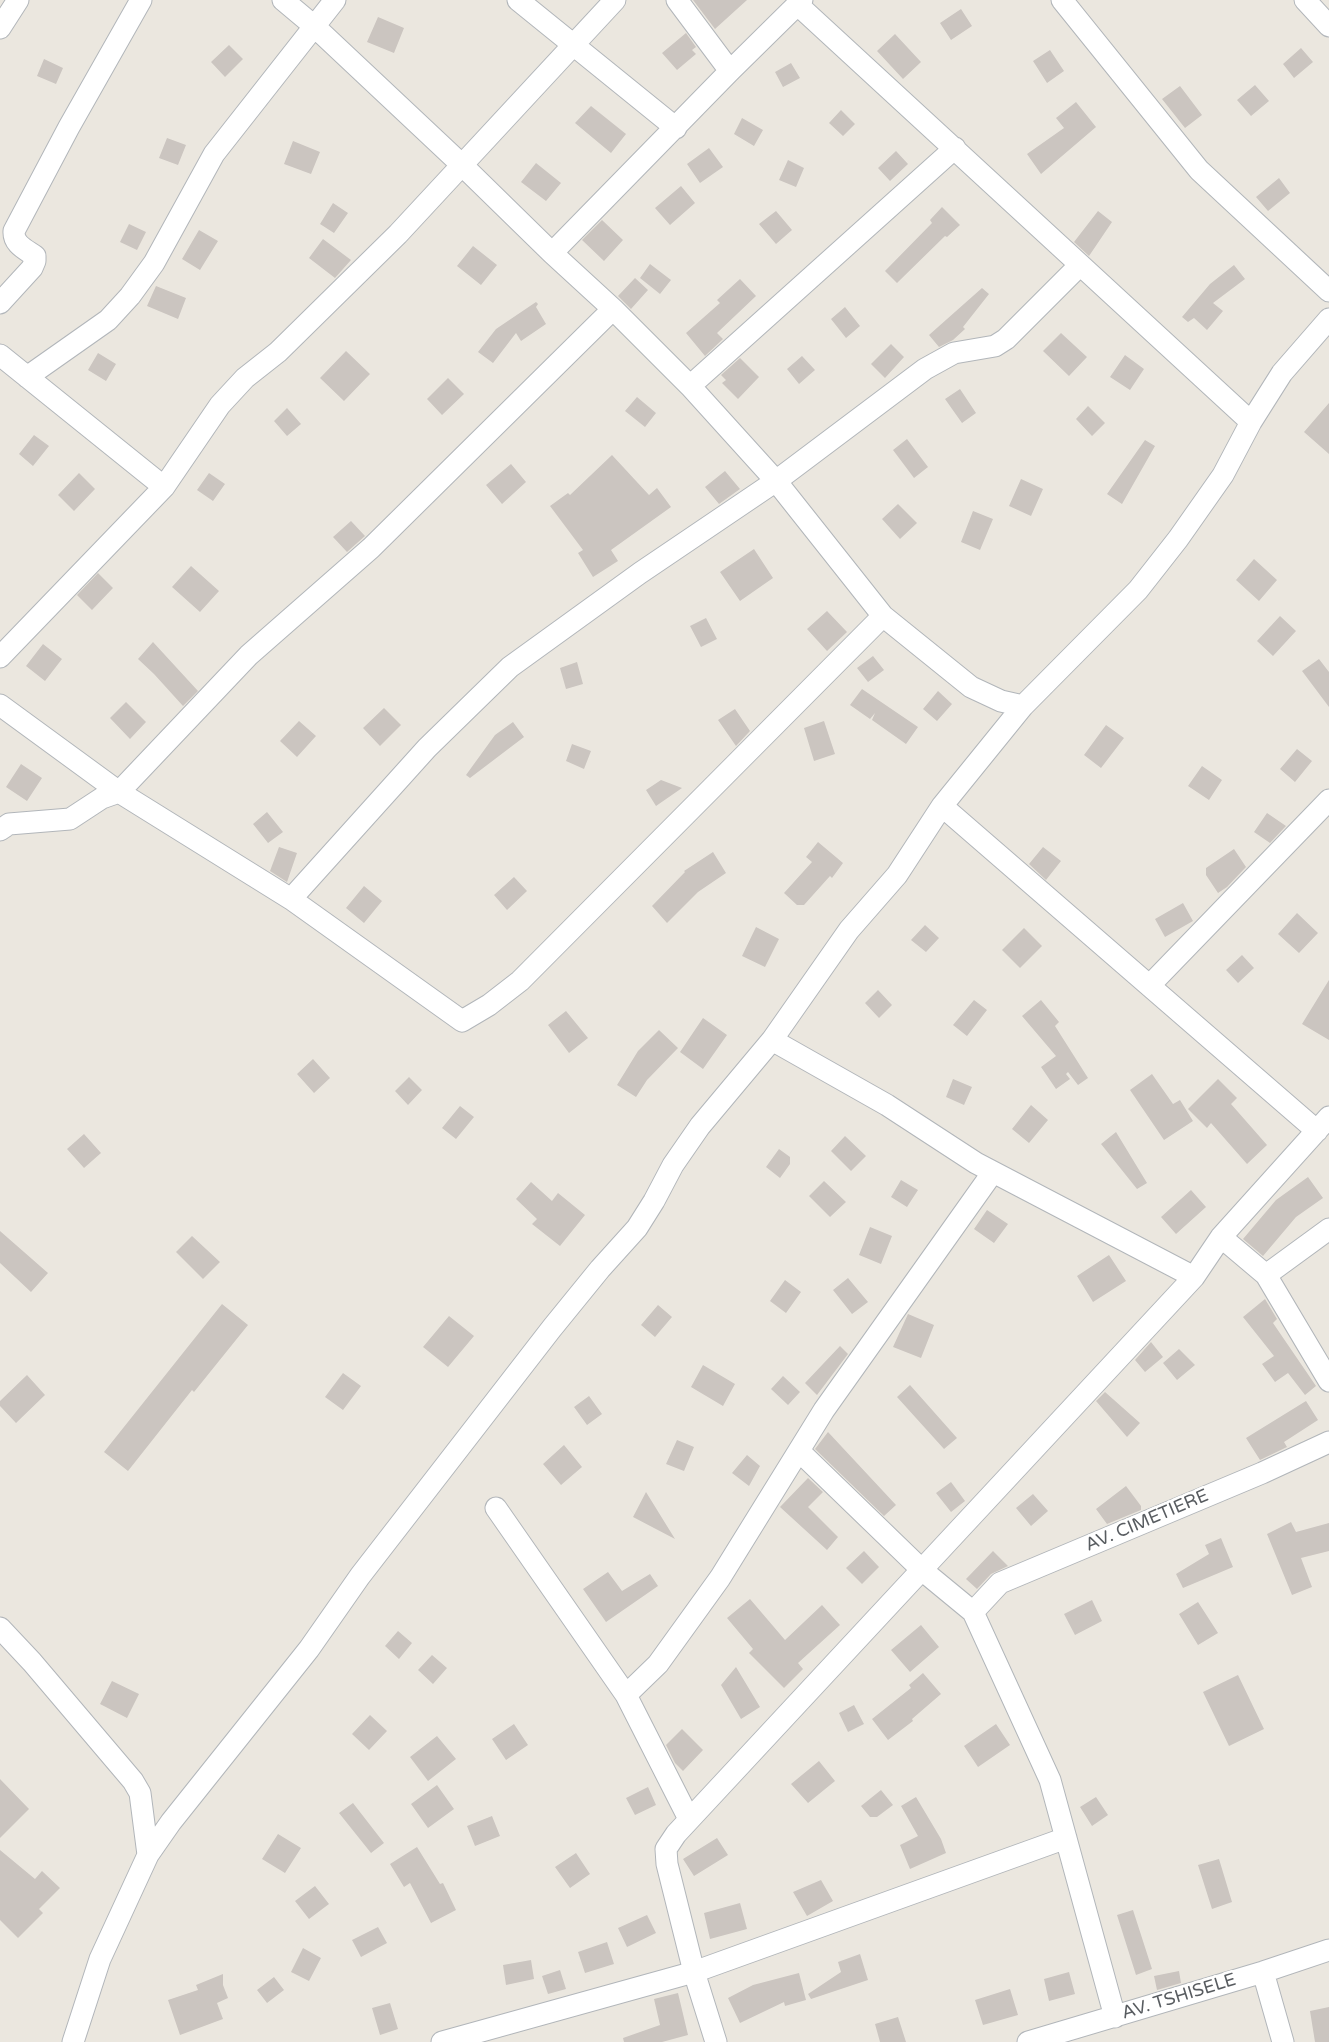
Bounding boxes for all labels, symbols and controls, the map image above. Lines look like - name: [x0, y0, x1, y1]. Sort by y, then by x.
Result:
- street label: AV. CIMETIERE: [1082, 1485, 1212, 1557]
- street label: AV. TSHISELE: [1119, 1969, 1239, 2025]

